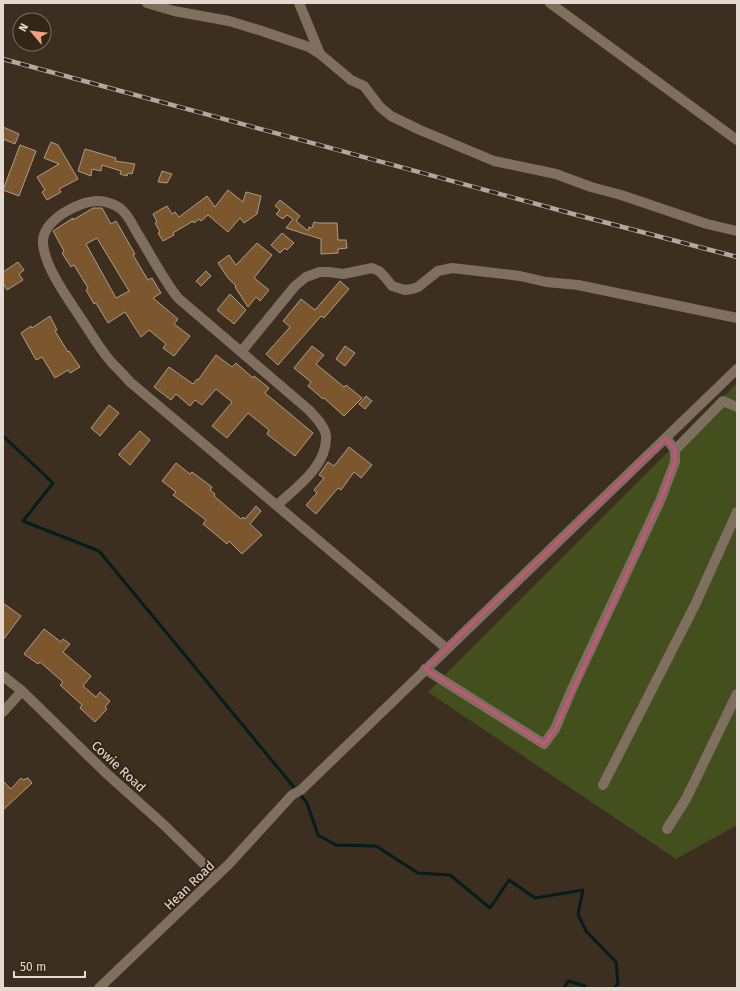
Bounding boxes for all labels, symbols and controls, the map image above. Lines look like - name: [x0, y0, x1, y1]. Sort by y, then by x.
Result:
- north arrow: [12, 12, 52, 52]
- text: N: [16, 21, 31, 34]
- street label: Cowie Road: [89, 738, 149, 795]
- street label: Hean Road: [161, 858, 218, 913]
- scale bar: [14, 953, 85, 979]
- text: 50 m: [20, 960, 46, 974]

